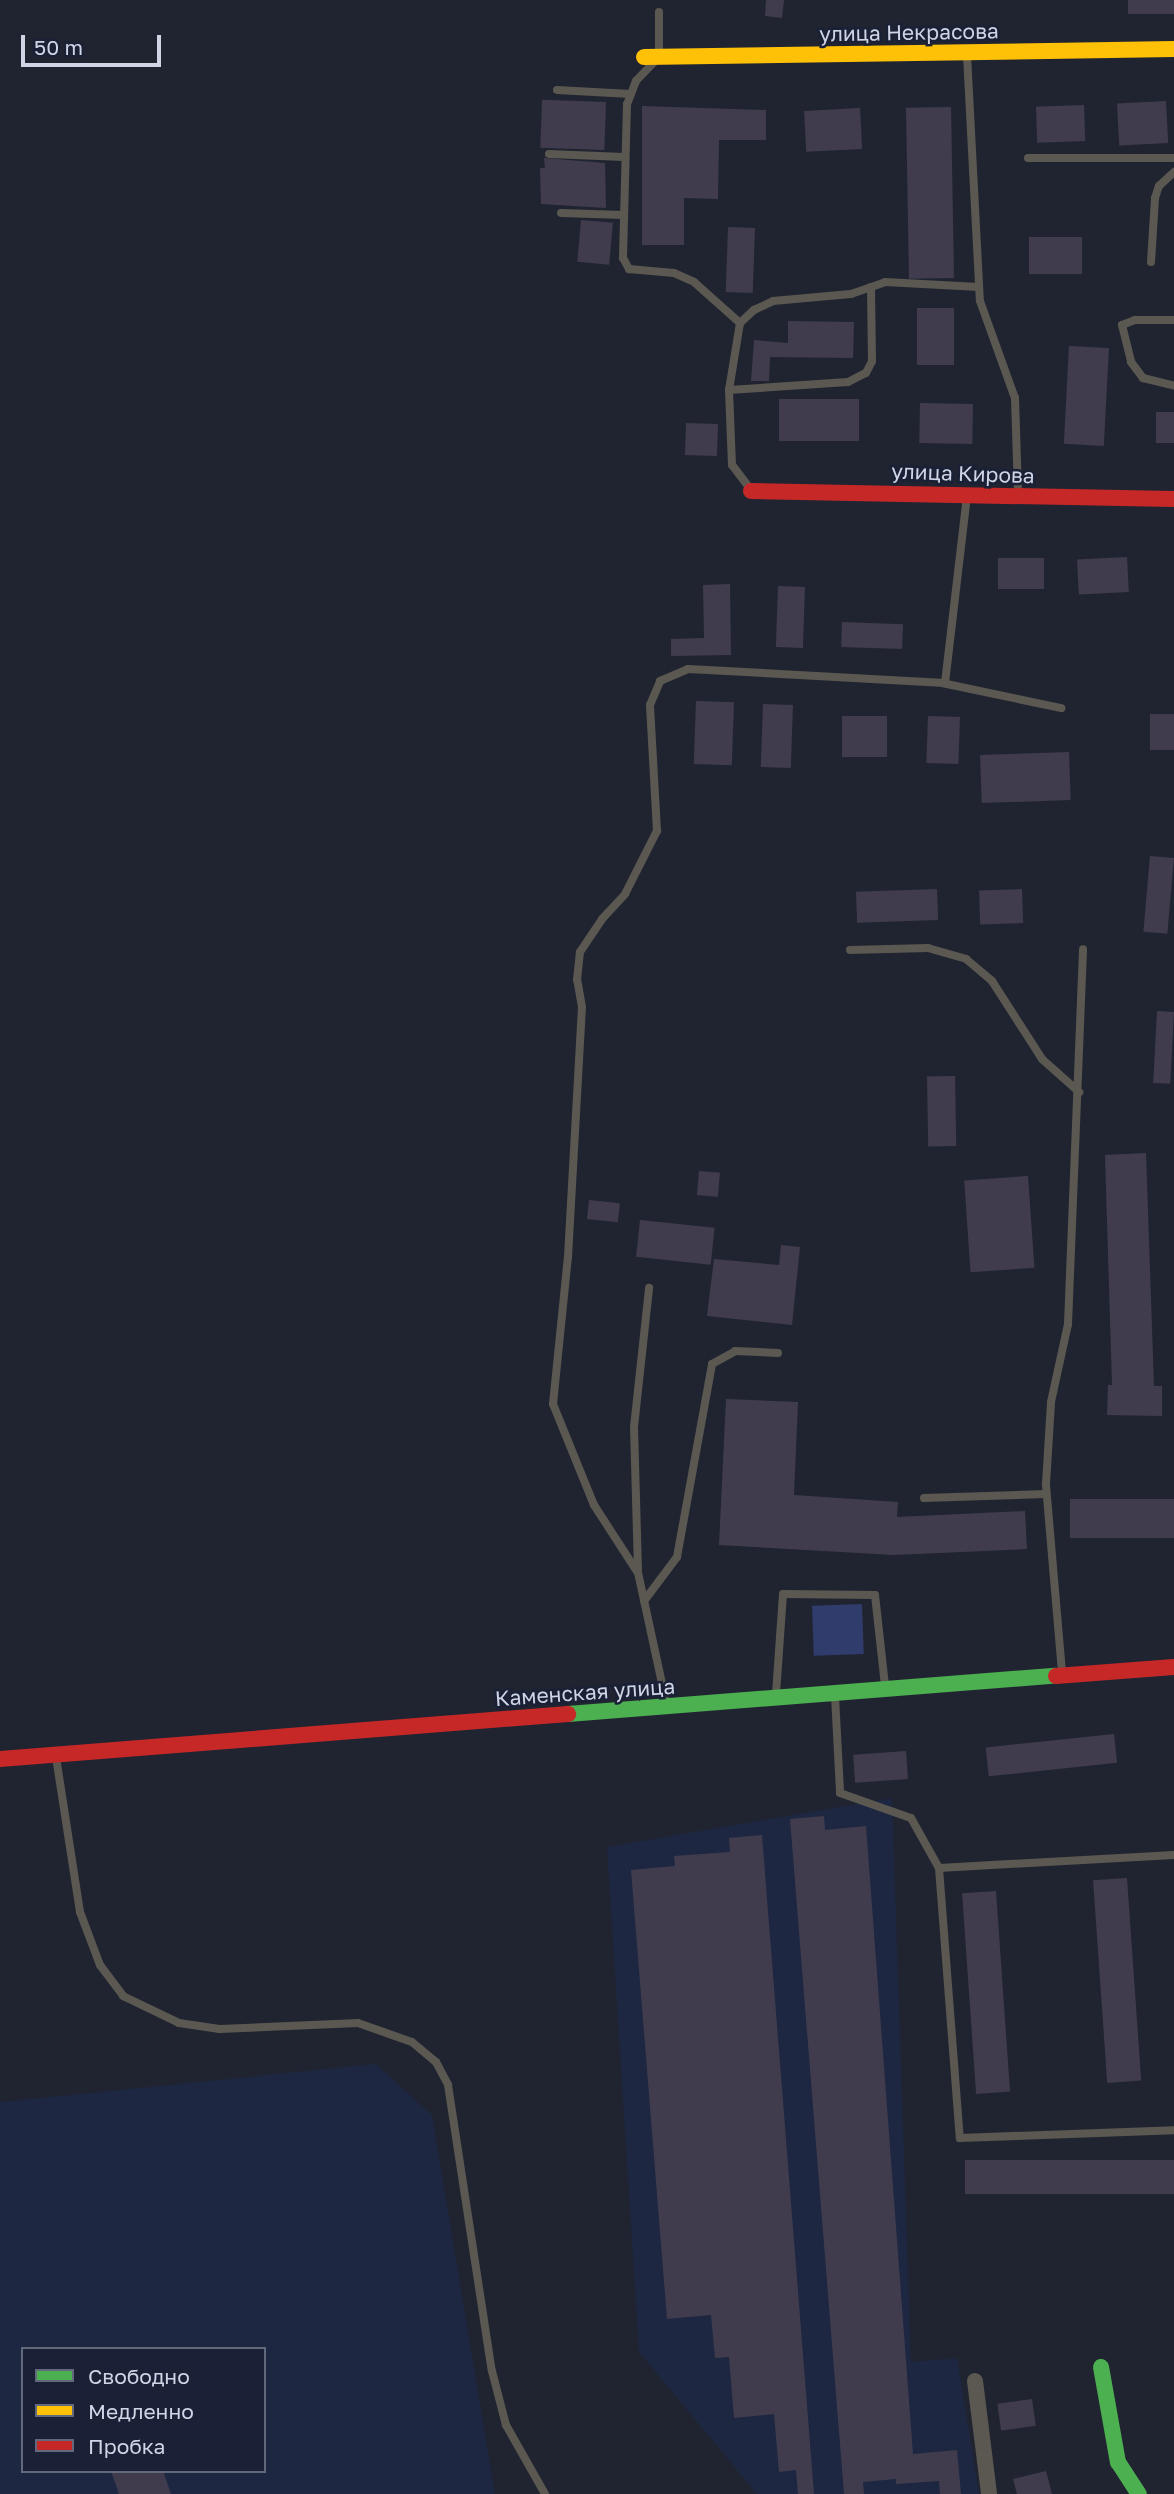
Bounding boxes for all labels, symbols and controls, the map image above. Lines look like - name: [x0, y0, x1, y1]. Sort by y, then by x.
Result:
- street label: улица Некрасова: [819, 18, 999, 46]
- scale bar: [24, 21, 164, 65]
- text: 50 m: [34, 34, 83, 60]
- street label: улица Кирова: [891, 458, 1035, 488]
- street label: Каменская улица: [494, 1673, 676, 1711]
- legend: [21, 2347, 266, 2473]
- text: Свободно: [88, 2363, 190, 2389]
- text: Медленно: [88, 2398, 194, 2424]
- text: Пробка: [88, 2433, 166, 2459]

